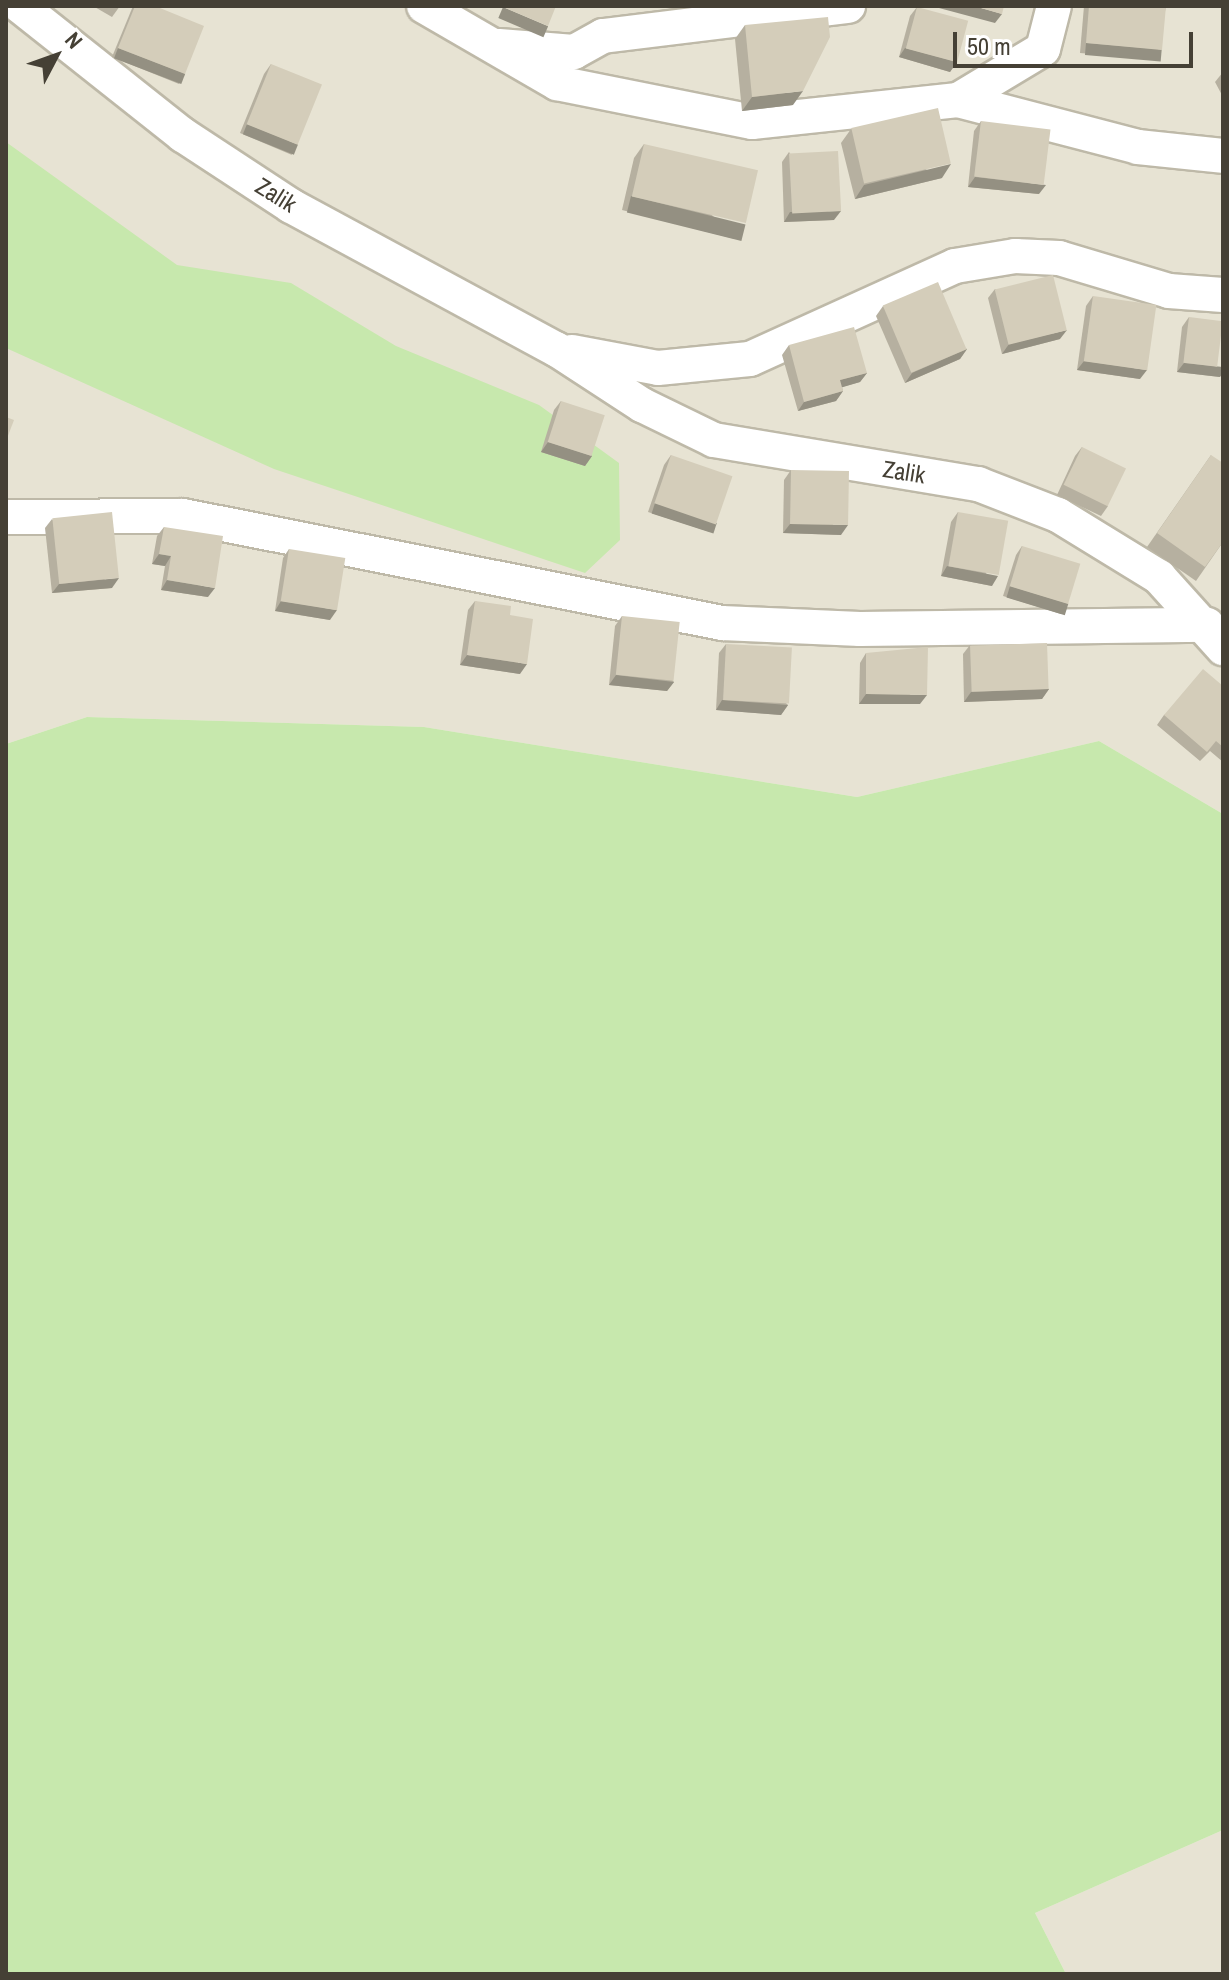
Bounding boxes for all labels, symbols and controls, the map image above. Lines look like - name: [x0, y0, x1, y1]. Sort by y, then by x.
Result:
- north arrow: [16, 16, 96, 96]
- scale bar: [957, 16, 1197, 66]
- text: N: [59, 25, 90, 55]
- text: 50 m: [967, 30, 1011, 62]
- street label: Zalik: [250, 171, 302, 219]
- street label: Zalik: [881, 454, 927, 490]

